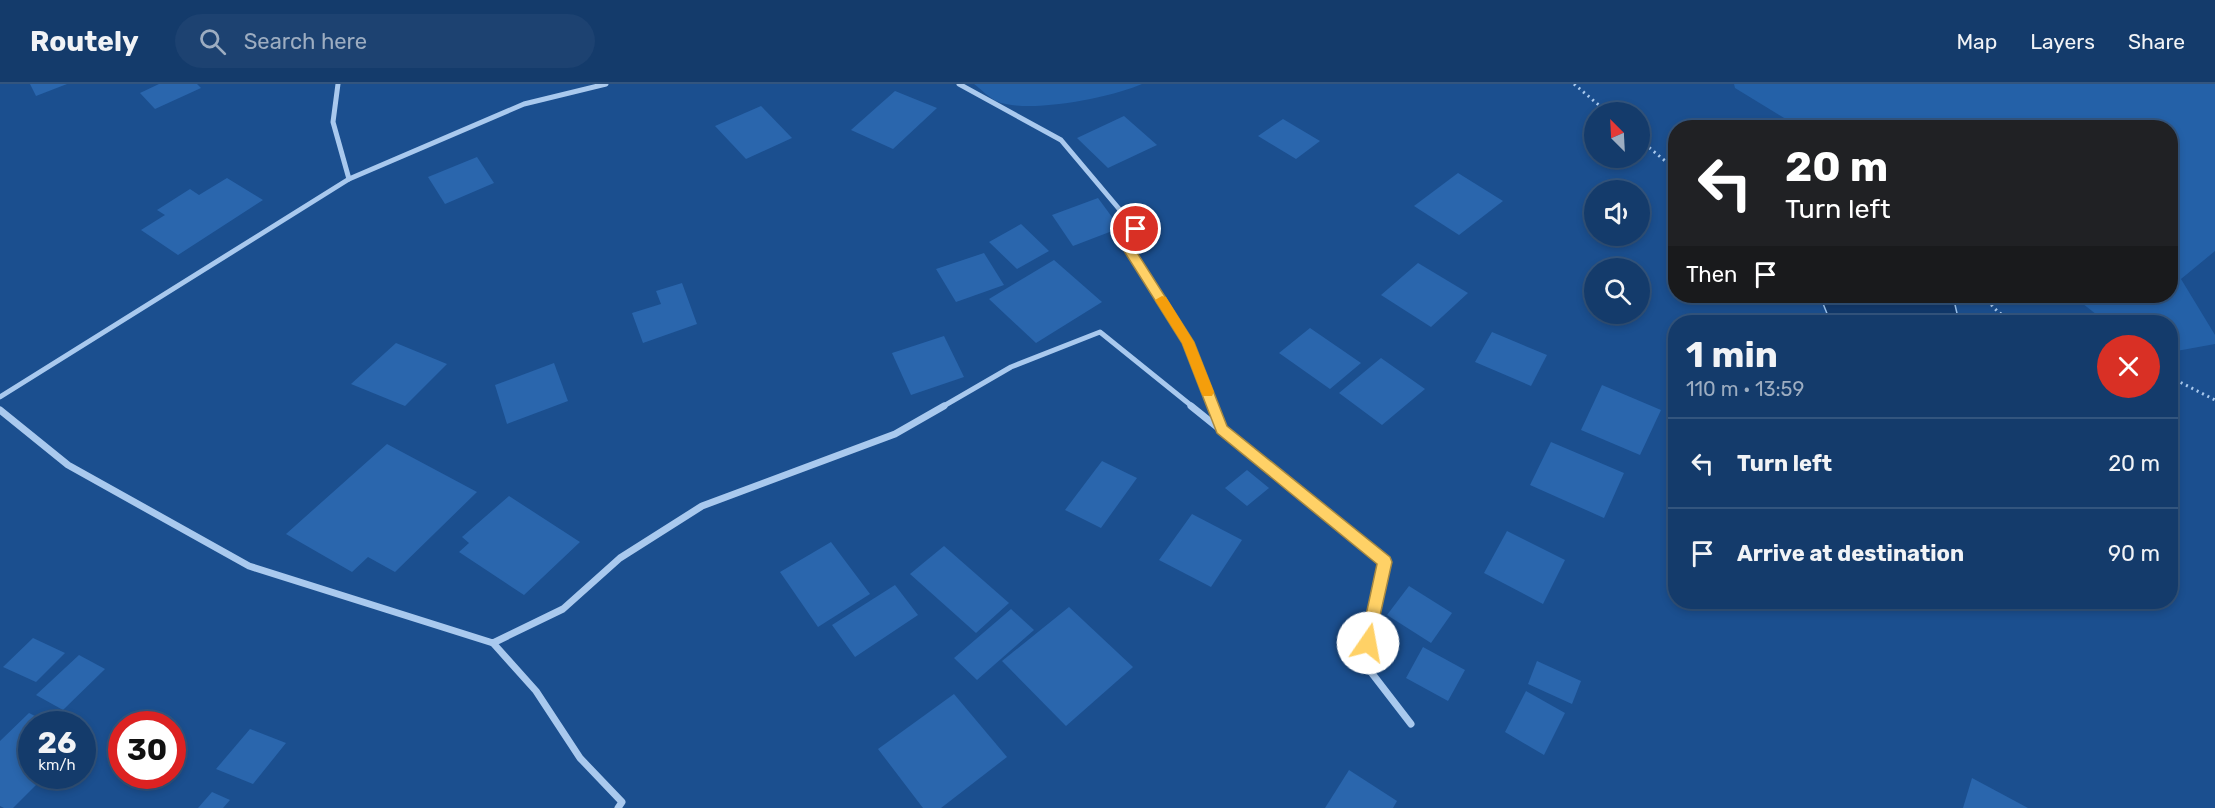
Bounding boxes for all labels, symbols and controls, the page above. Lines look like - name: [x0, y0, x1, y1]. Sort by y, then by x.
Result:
- search box: [175, 14, 595, 68]
- text: Routely: [30, 25, 139, 58]
- icon: search: [196, 25, 229, 58]
- text: Search here: [244, 28, 367, 55]
- text: Map: [1956, 29, 1997, 54]
- text: Layers: [2030, 29, 2095, 54]
- text: Share: [2128, 29, 2185, 54]
- north arrow: [1584, 102, 1650, 168]
- map controls: [1584, 102, 1650, 324]
- text: 20 m: [1785, 142, 1888, 192]
- icon: left: [1686, 144, 1764, 222]
- button: sound: [1584, 180, 1650, 246]
- text: Turn left: [1785, 193, 1890, 225]
- pin: [1110, 203, 1161, 254]
- icon: arrive: [1119, 212, 1152, 245]
- button: search: [1584, 258, 1650, 324]
- icon: arrive: [1749, 258, 1782, 291]
- text: Then: [1686, 261, 1737, 288]
- text: 1 min: [1686, 333, 1778, 376]
- button: close: [2097, 335, 2160, 398]
- text: 110 m · 13:59: [1686, 377, 1804, 401]
- icon: left: [1686, 447, 1719, 480]
- text: Turn left: [1737, 450, 1832, 477]
- text: 20 m: [2108, 450, 2160, 477]
- icon: arrive: [1686, 537, 1719, 570]
- text: Arrive at destination: [1737, 540, 1964, 567]
- text: 90 m: [2108, 540, 2160, 567]
- position arrow: [1336, 611, 1400, 675]
- speed limit sign: 30: [108, 711, 186, 789]
- text: 26: [37, 725, 77, 761]
- text: km/h: [38, 756, 76, 774]

